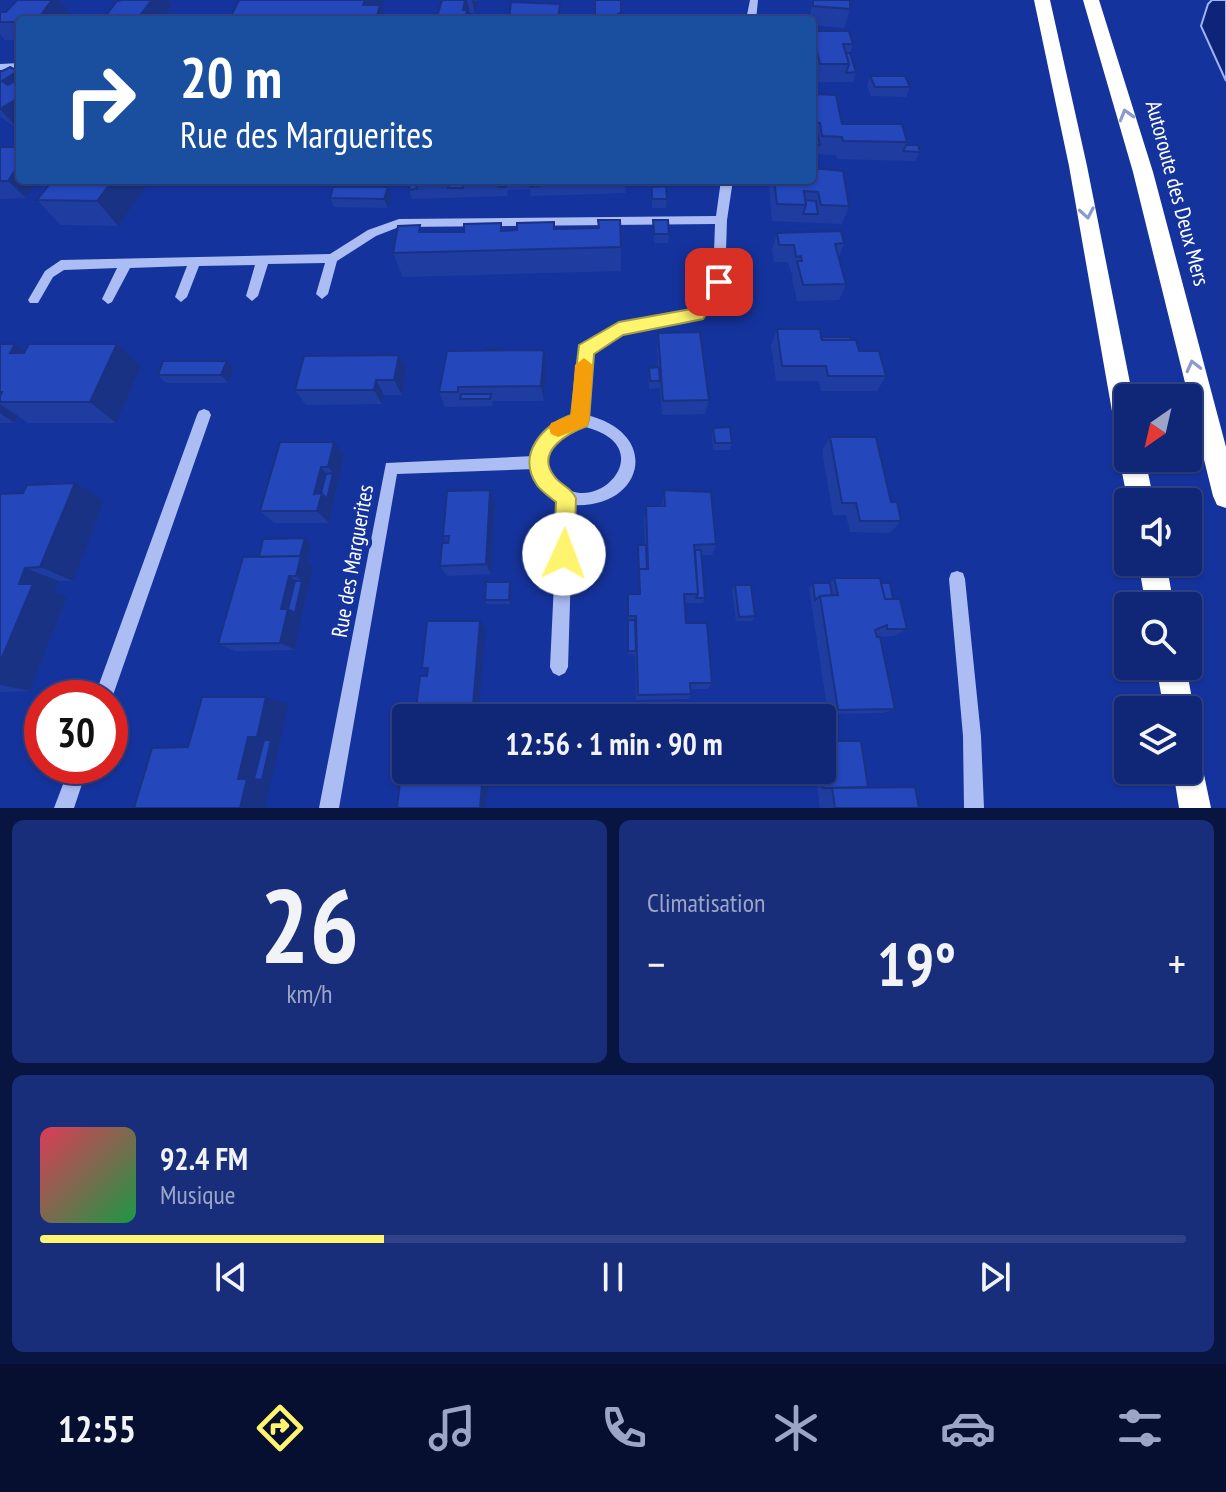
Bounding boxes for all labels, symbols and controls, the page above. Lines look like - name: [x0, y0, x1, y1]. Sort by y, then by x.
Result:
- text: 20 m: [180, 41, 282, 113]
- icon: right: [48, 48, 152, 152]
- street label: Autoroute des Deux Mers: [1140, 97, 1216, 289]
- one-way arrow: [1119, 108, 1135, 122]
- text: Rue des Marguerites: [180, 111, 433, 158]
- one-way arrow: [1078, 206, 1095, 220]
- pin: [685, 248, 753, 316]
- icon: arrive: [697, 260, 741, 304]
- one-way arrow: [1185, 359, 1202, 373]
- north arrow: [1114, 384, 1202, 472]
- map controls: [1114, 384, 1202, 784]
- street label: Rue des Marguerites: [325, 482, 379, 640]
- button: sound: [1114, 488, 1202, 576]
- position arrow: [522, 512, 606, 596]
- button: search: [1114, 592, 1202, 680]
- speed limit sign: 30: [24, 680, 128, 784]
- button: layers: [1114, 696, 1202, 784]
- text: 12:56 · 1 min · 90 m: [505, 724, 723, 763]
- text: 26: [260, 857, 359, 992]
- text: Climatisation: [647, 886, 765, 919]
- text: 19°: [877, 925, 956, 1003]
- text: −: [647, 935, 665, 992]
- text: +: [1168, 935, 1186, 992]
- text: km/h: [286, 977, 333, 1010]
- text: 92.4 FM: [160, 1139, 248, 1178]
- text: Musique: [160, 1178, 236, 1211]
- icon: previous: [209, 1255, 253, 1299]
- icon: pause: [591, 1255, 635, 1299]
- icon: next: [973, 1255, 1017, 1299]
- icon: directions: [252, 1400, 308, 1456]
- icon: music: [424, 1400, 480, 1456]
- icon: phone: [596, 1400, 652, 1456]
- icon: climate: [768, 1400, 824, 1456]
- icon: car: [940, 1400, 996, 1456]
- icon: filters: [1112, 1400, 1168, 1456]
- text: 12:55: [58, 1405, 136, 1452]

